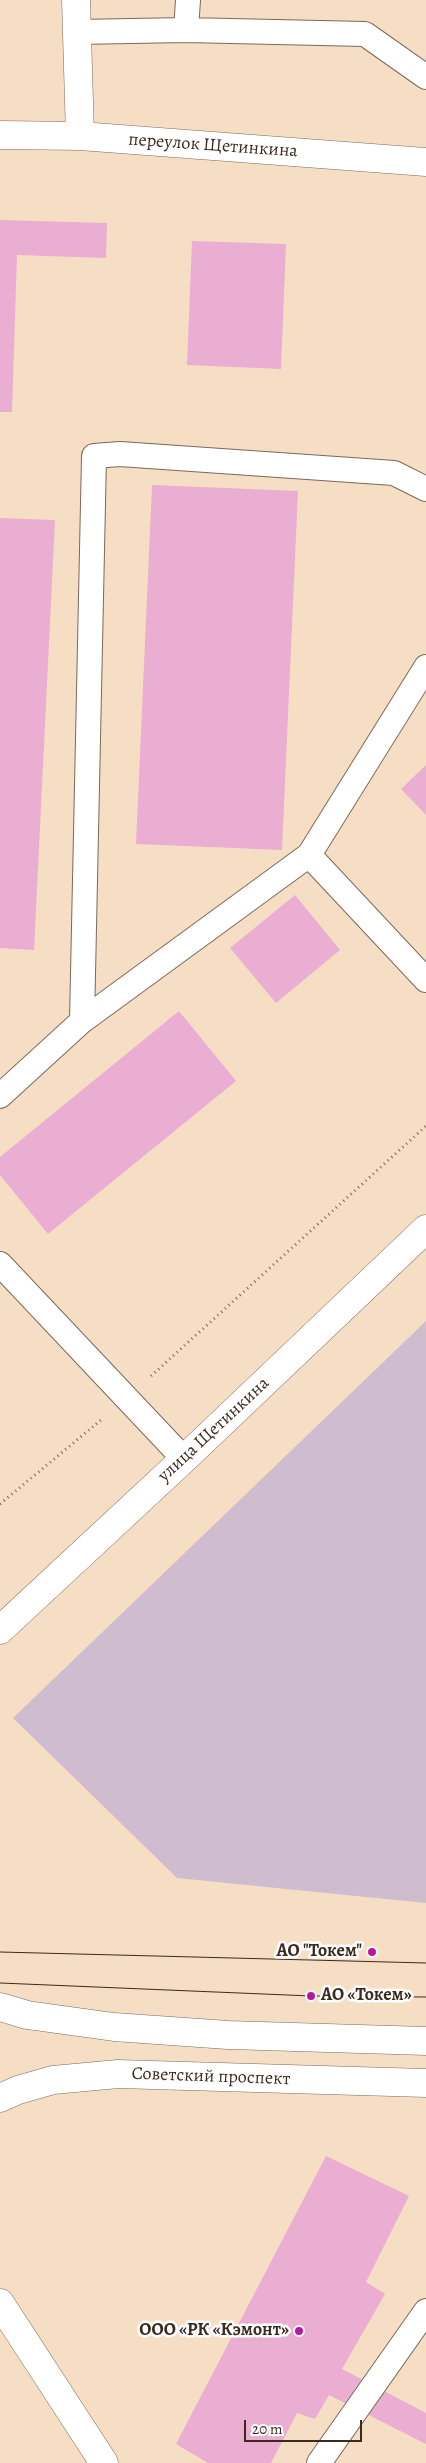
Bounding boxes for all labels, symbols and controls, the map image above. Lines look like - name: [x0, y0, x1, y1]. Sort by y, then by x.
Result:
- street label: переулок Щетинкина: [128, 129, 298, 163]
- street label: улица Щетинкина: [154, 1373, 274, 1487]
- place label: АО "Токем": [277, 1941, 362, 1963]
- marker: АО "Токем": [366, 1946, 378, 1958]
- place label: АО «Токем»: [321, 1985, 412, 2007]
- marker: АО «Токем»: [305, 1990, 317, 2002]
- street label: Советский проспект: [131, 2063, 291, 2091]
- place label: ООО «РК «Кэмонт»: [139, 2320, 289, 2342]
- marker: ООО «РК «Кэмонт»: [293, 2325, 305, 2337]
- scale bar: [246, 2410, 364, 2442]
- text: 20 m: [252, 2419, 283, 2439]

